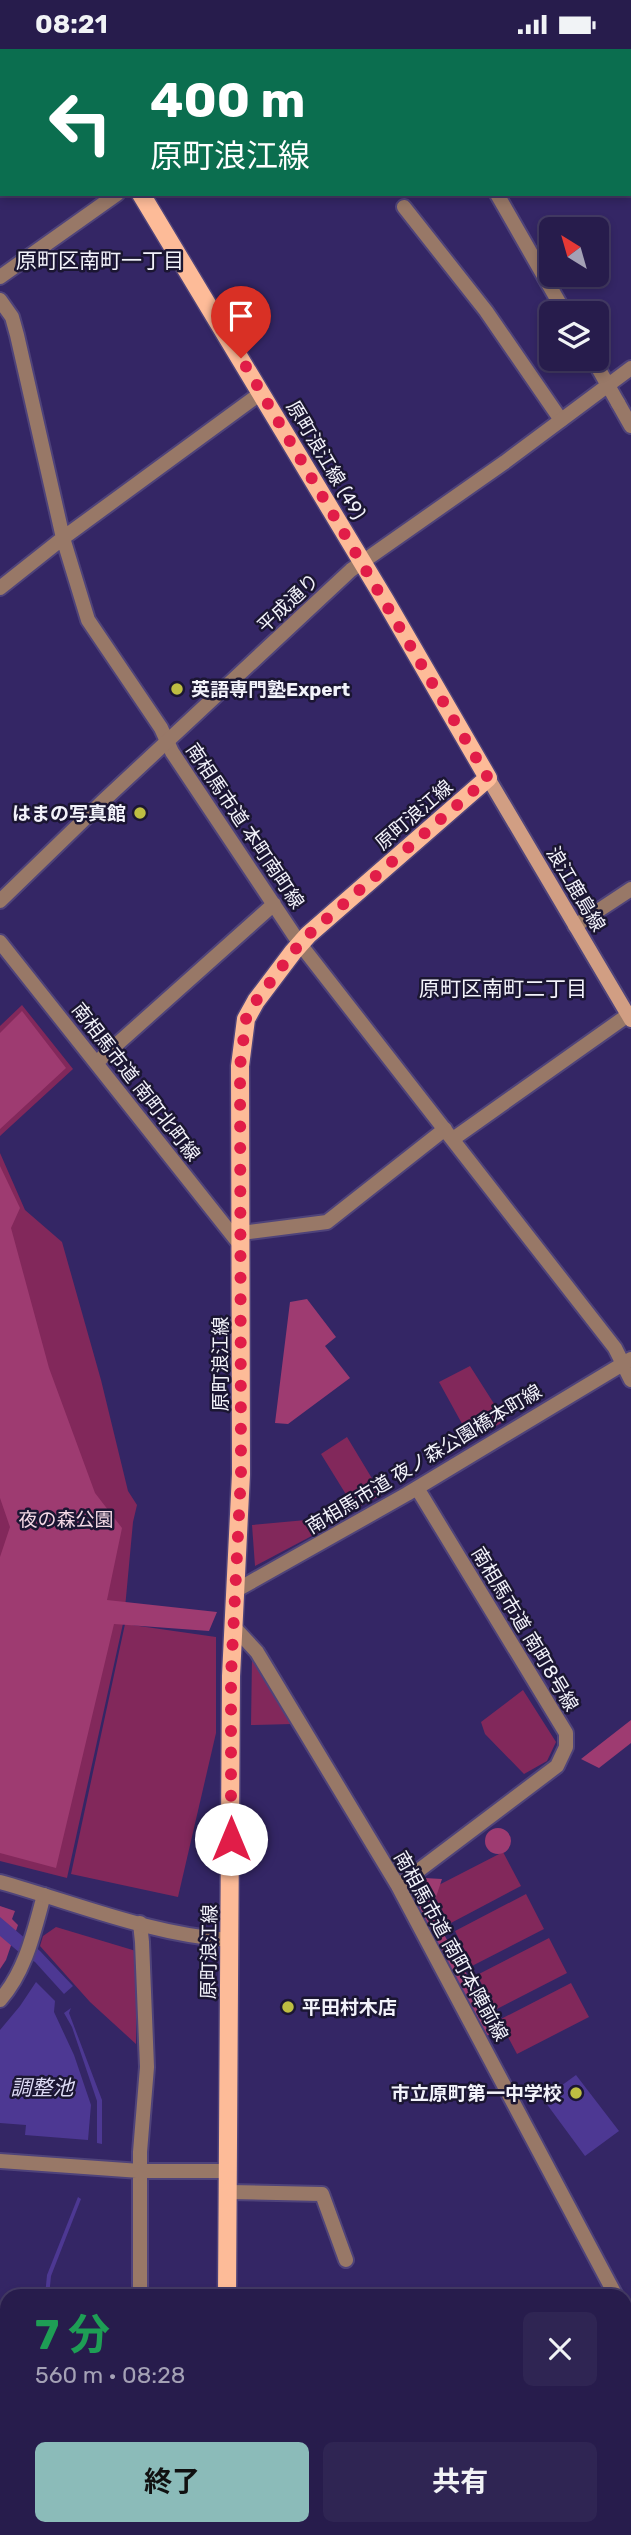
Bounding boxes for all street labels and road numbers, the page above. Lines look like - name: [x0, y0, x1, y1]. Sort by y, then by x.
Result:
- street label: 原町浪江線 (49): [282, 397, 370, 523]
- street label: 平成通り: [252, 569, 324, 637]
- street label: 南相馬市道 本町南町線: [181, 739, 309, 913]
- street label: 原町浪江線: [371, 775, 457, 855]
- street label: 浪江鹿島線: [542, 842, 610, 936]
- street label: 南相馬市道 南町北町線: [67, 998, 205, 1166]
- street label: 原町浪江線: [209, 1316, 232, 1412]
- street label: 南相馬市道 夜ノ森公園橋本町線: [302, 1379, 546, 1539]
- street label: 南相馬市道 南町8号線: [467, 1543, 583, 1715]
- street label: 南相馬市道 南町本陣前線: [389, 1847, 513, 2045]
- street label: 原町浪江線: [197, 1904, 221, 2000]

